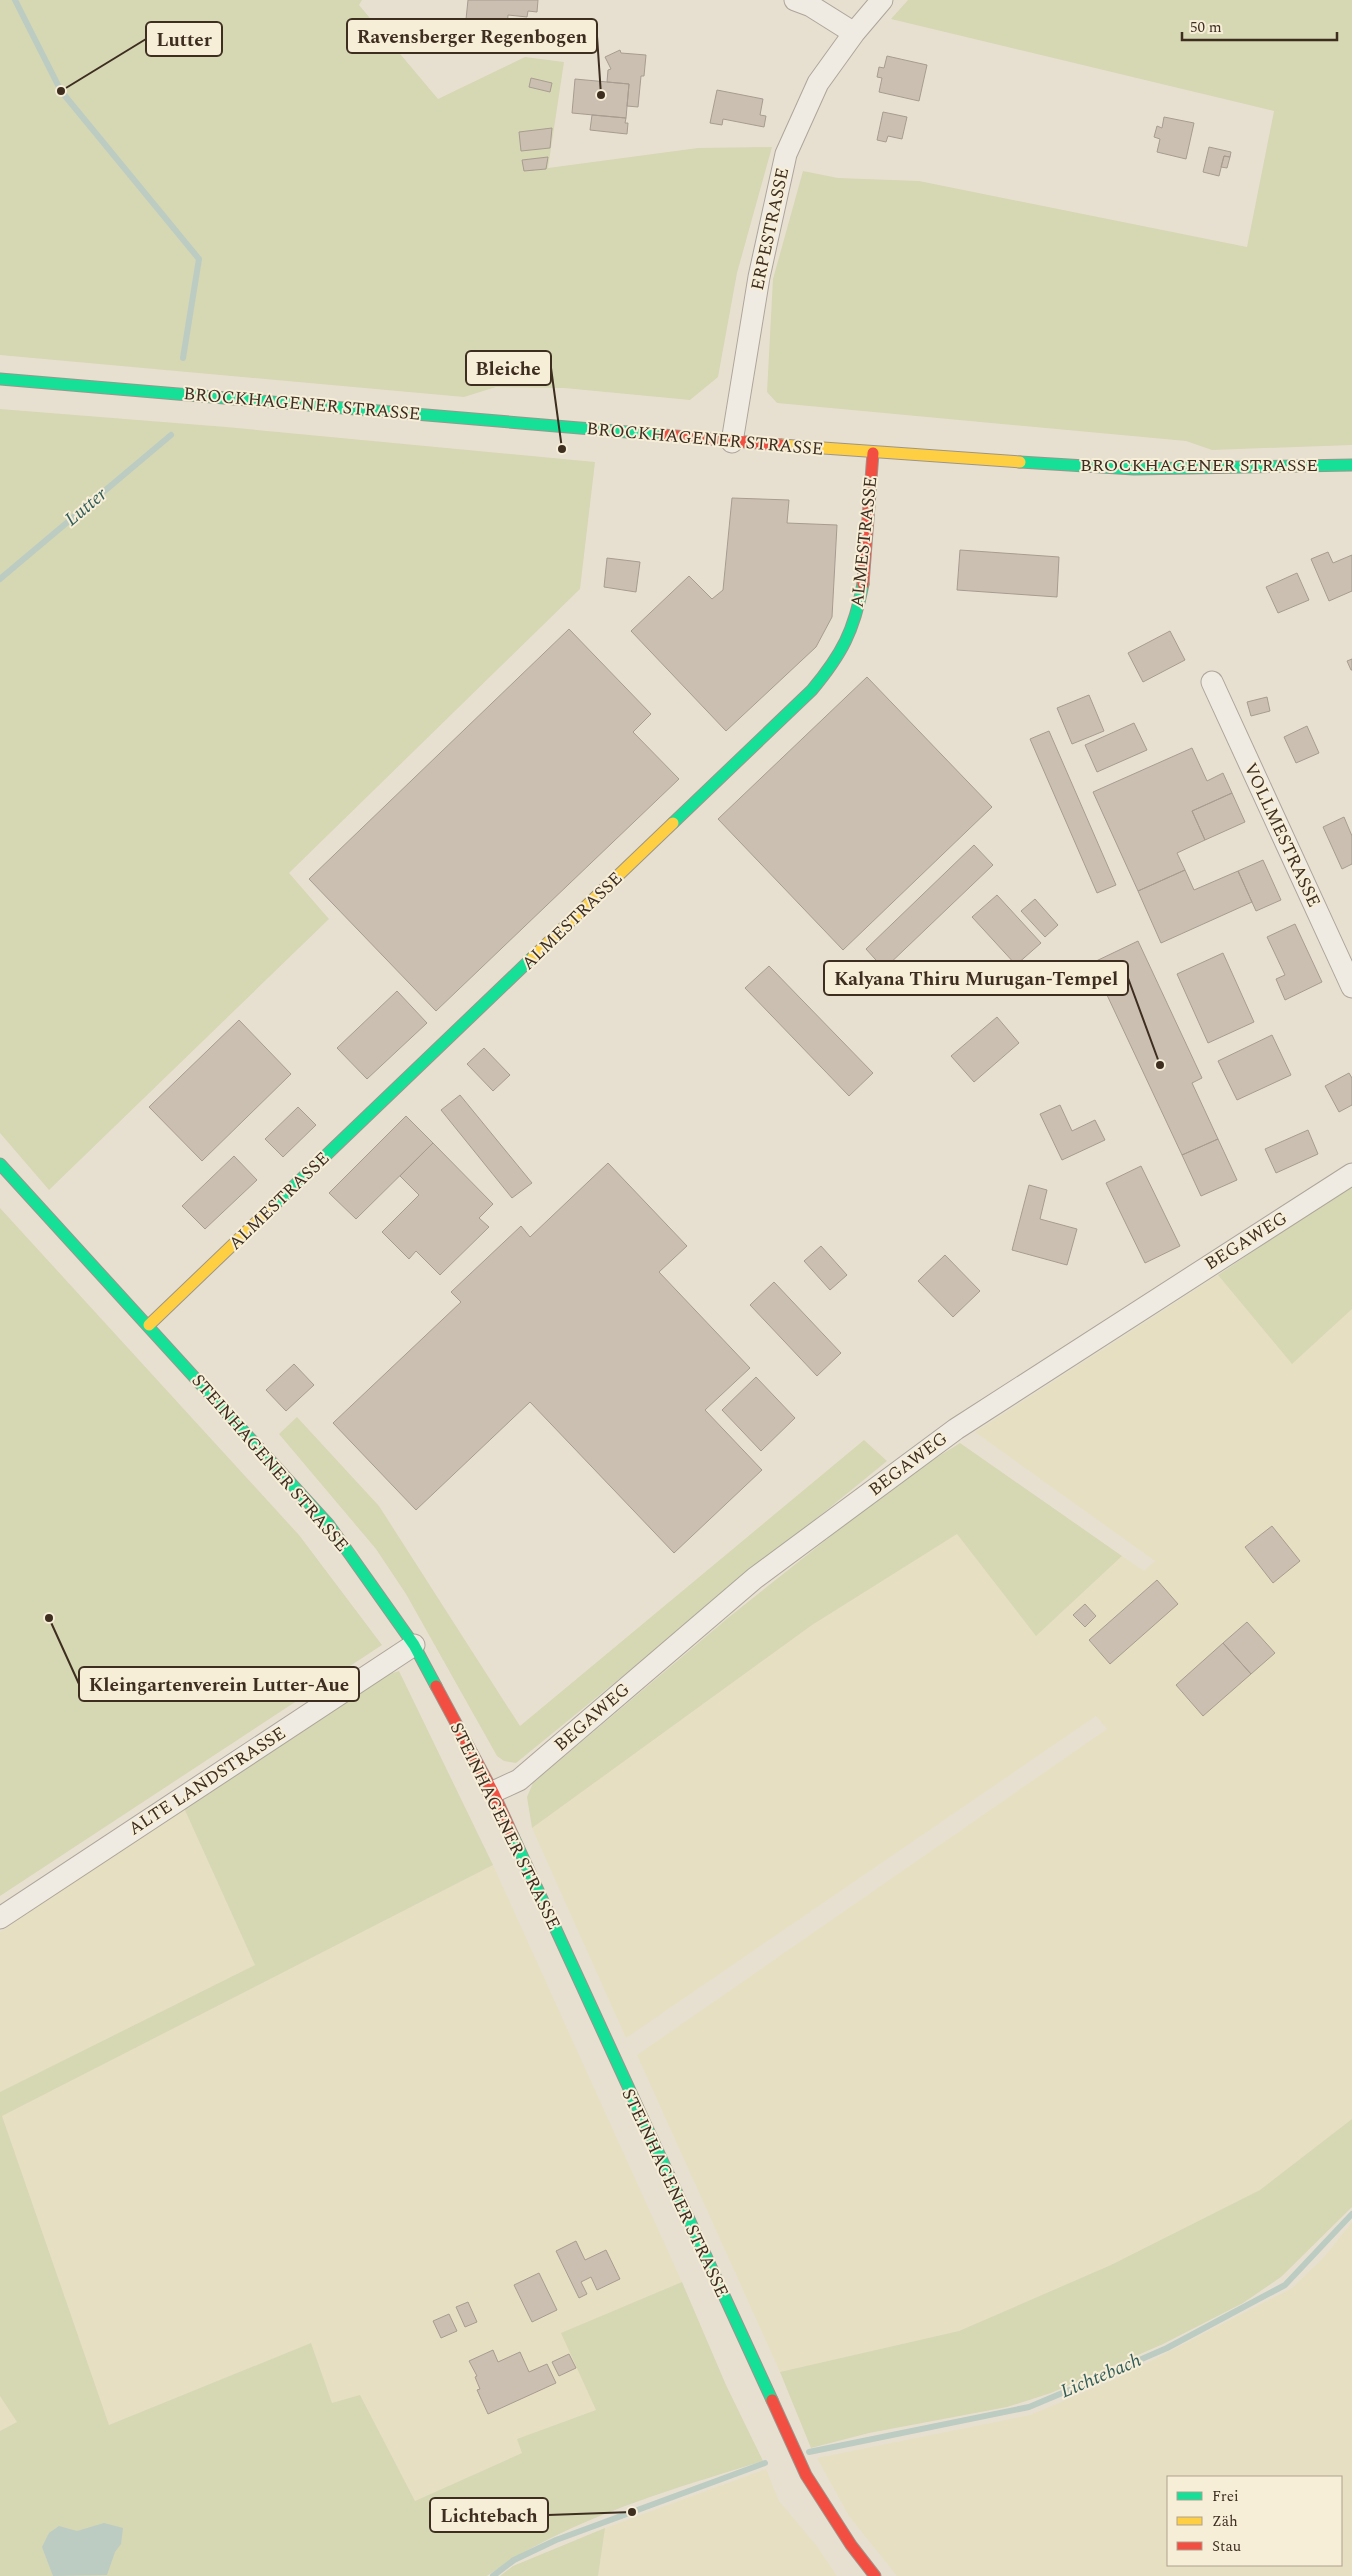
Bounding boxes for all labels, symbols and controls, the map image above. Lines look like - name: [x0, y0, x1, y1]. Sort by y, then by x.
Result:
- scale bar: [1182, 10, 1337, 42]
- text: 50 m: [1190, 16, 1222, 39]
- callout: Ravensberger Regenbogen: [347, 19, 597, 53]
- callout: Lutter: [146, 22, 222, 56]
- text: Ravensberger Regenbogen: [357, 23, 588, 52]
- text: Lutter: [156, 26, 213, 55]
- street label: ERPESTRASSE: [744, 165, 796, 293]
- callout: Bleiche: [466, 351, 551, 385]
- text: Bleiche: [475, 355, 541, 384]
- street label: BROCKHAGENER STRASSE: [182, 380, 422, 428]
- street label: BROCKHAGENER STRASSE: [585, 415, 825, 463]
- street label: BROCKHAGENER STRASSE: [1080, 452, 1318, 479]
- street label: ALMESTRASSE: [844, 475, 884, 609]
- water label: Lutter: [58, 480, 114, 533]
- street label: VOLLMESTRASSE: [1237, 758, 1327, 912]
- street label: ALMESTRASSE: [515, 866, 629, 976]
- callout: Kalyana Thiru Murugan-Tempel: [824, 961, 1128, 995]
- text: Kalyana Thiru Murugan-Tempel: [834, 965, 1118, 994]
- street label: ALMESTRASSE: [222, 1146, 336, 1256]
- street label: BEGAWEG: [1199, 1205, 1293, 1277]
- street label: STEINHAGENER STRASSE: [185, 1368, 355, 1558]
- street label: BEGAWEG: [863, 1425, 953, 1503]
- callout: Kleingartenverein Lutter-Aue: [79, 1667, 359, 1701]
- text: Kleingartenverein Lutter-Aue: [89, 1671, 349, 1700]
- street label: BEGAWEG: [548, 1676, 636, 1758]
- street label: STEINHAGENER STRASSE: [443, 1718, 567, 1934]
- street label: ALTE LANDSTRASSE: [123, 1720, 291, 1842]
- street label: STEINHAGENER STRASSE: [615, 2084, 735, 2302]
- water label: Lichtebach: [1056, 2346, 1146, 2406]
- legend: [1167, 2476, 1342, 2566]
- text: Frei: [1212, 2485, 1239, 2508]
- callout: Lichtebach: [430, 2498, 548, 2532]
- text: Lichtebach: [440, 2502, 538, 2531]
- text: Zäh: [1212, 2510, 1238, 2533]
- text: Stau: [1212, 2535, 1241, 2558]

